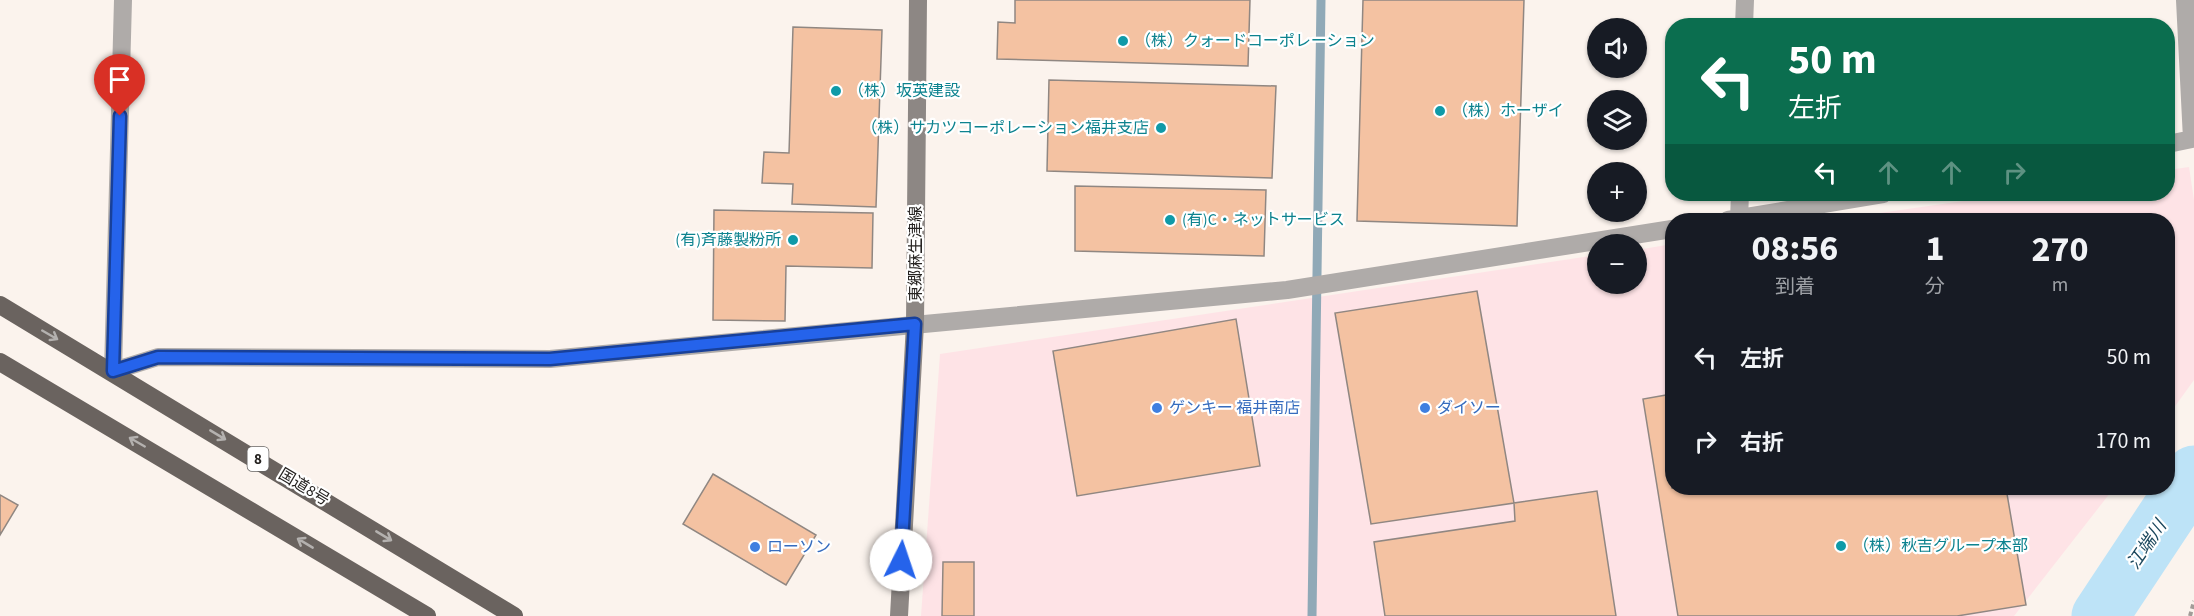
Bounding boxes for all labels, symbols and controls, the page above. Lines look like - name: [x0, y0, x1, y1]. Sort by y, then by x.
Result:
- map controls: [1587, 18, 1647, 294]
- button: sound: [1587, 18, 1647, 78]
- place label: （株）クォードコーポレーション: [1135, 30, 1375, 52]
- text: 50 m: [1788, 30, 1877, 90]
- marker: （株）クォードコーポレーション: [1116, 34, 1130, 48]
- icon: left: [1689, 42, 1767, 120]
- pin: [94, 54, 145, 116]
- icon: arrive: [103, 63, 136, 96]
- place label: （株）坂英建設: [848, 80, 960, 102]
- marker: （株）坂英建設: [829, 84, 843, 98]
- text: 左折: [1788, 89, 1842, 128]
- button: layers: [1587, 90, 1647, 150]
- place label: （株）ホーザイ: [1452, 100, 1564, 122]
- marker: （株）ホーザイ: [1433, 104, 1447, 118]
- place label: （株）サカツコーポレーション福井支店: [861, 117, 1149, 139]
- marker: （株）サカツコーポレーション福井支店: [1154, 121, 1168, 135]
- icon: left: [1809, 156, 1842, 189]
- icon: ahead: [1872, 156, 1905, 189]
- icon: ahead: [1935, 156, 1968, 189]
- icon: right: [1998, 156, 2031, 189]
- button: +: [1587, 162, 1647, 222]
- street label: 東郷麻生津線: [905, 206, 927, 302]
- place label: (有)C・ネットサービス: [1182, 209, 1345, 231]
- marker: (有)C・ネットサービス: [1163, 213, 1177, 227]
- text: 08:56: [1752, 223, 1838, 274]
- text: 1: [1925, 223, 1944, 274]
- text: 270: [2031, 224, 2088, 275]
- place label: (有)斉藤製粉所: [675, 229, 781, 251]
- marker: (有)斉藤製粉所: [786, 233, 800, 247]
- button: −: [1587, 234, 1647, 294]
- text: m: [2052, 271, 2068, 299]
- text: 到着: [1775, 273, 1815, 301]
- text: 分: [1925, 273, 1945, 301]
- one-way arrow: [42, 329, 59, 341]
- icon: left: [1689, 341, 1722, 374]
- text: 50 m: [2106, 341, 2151, 373]
- text: 左折: [1740, 343, 1784, 375]
- place label: ゲンキー 福井南店: [1169, 397, 1300, 419]
- place label: ダイソー: [1437, 397, 1501, 419]
- marker: ゲンキー 福井南店: [1150, 401, 1164, 415]
- marker: ダイソー: [1418, 401, 1432, 415]
- icon: right: [1689, 425, 1722, 458]
- text: 170 m: [2096, 425, 2151, 457]
- text: 右折: [1740, 427, 1784, 459]
- one-way arrow: [209, 429, 226, 441]
- one-way arrow: [129, 436, 146, 448]
- road number: 8: [248, 447, 268, 471]
- street label: 国道8号: [274, 463, 334, 511]
- water label: 江端川: [2122, 514, 2174, 574]
- position arrow: [869, 528, 933, 592]
- one-way arrow: [375, 531, 392, 543]
- place label: （株）秋吉グループ本部: [1853, 535, 2028, 557]
- one-way arrow: [297, 536, 314, 548]
- place label: ローソン: [767, 536, 831, 558]
- marker: （株）秋吉グループ本部: [1834, 539, 1848, 553]
- marker: ローソン: [748, 540, 762, 554]

